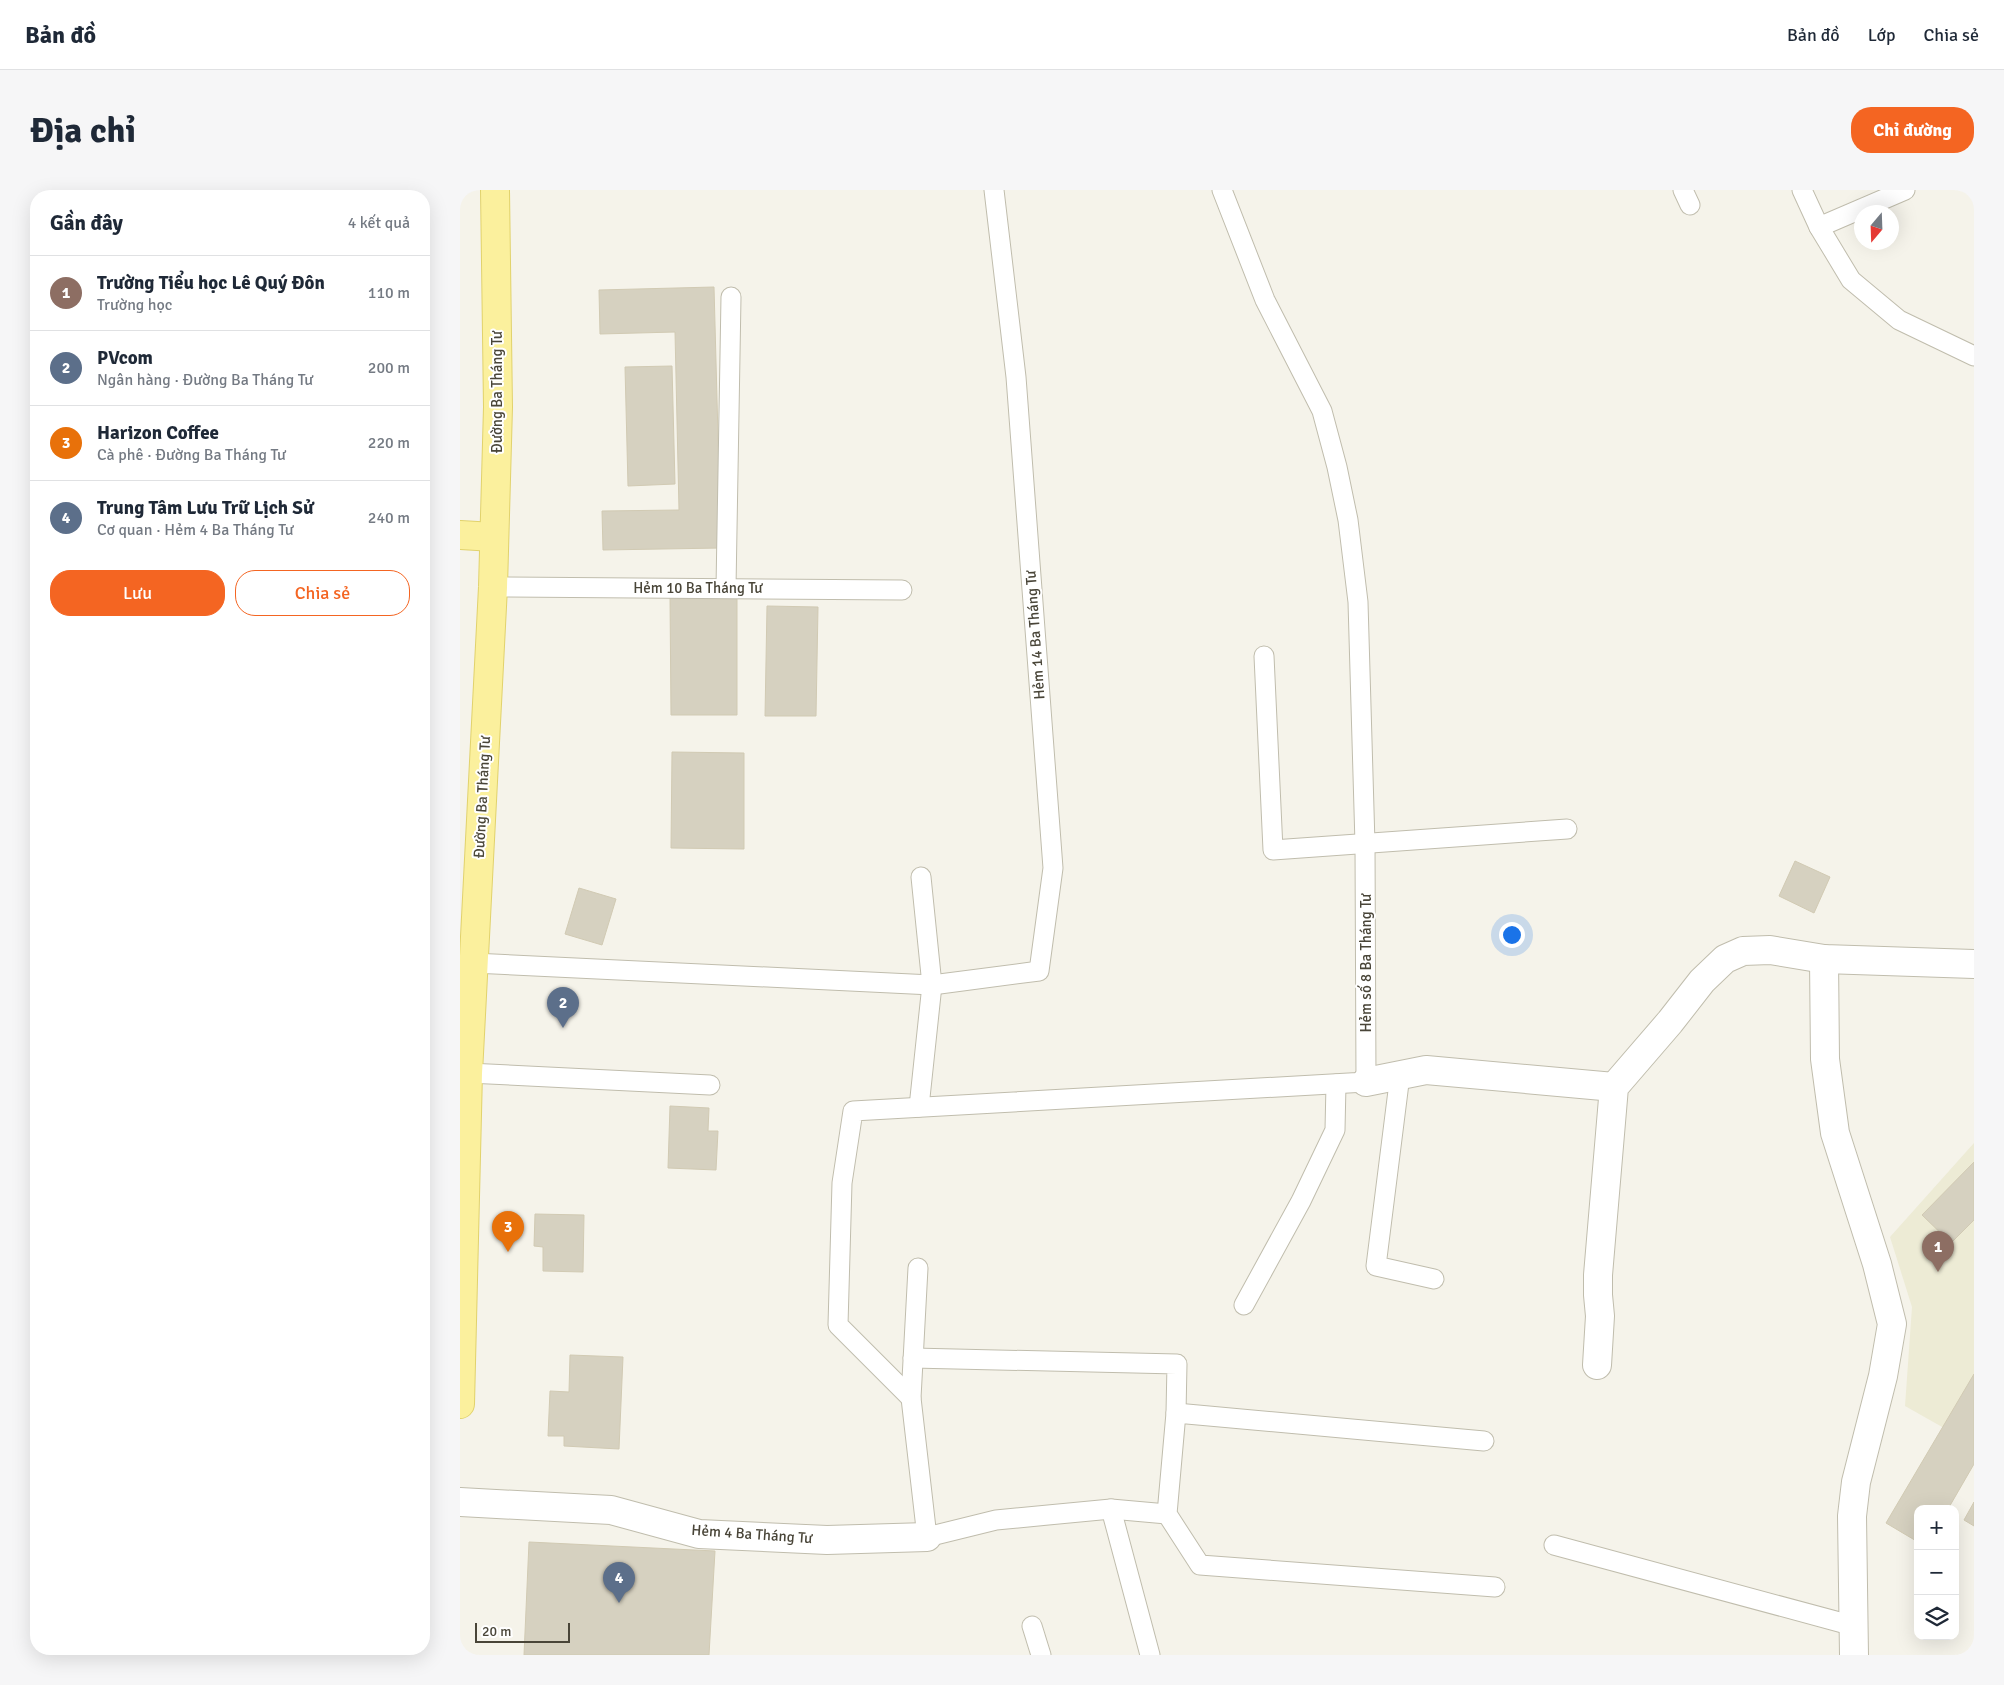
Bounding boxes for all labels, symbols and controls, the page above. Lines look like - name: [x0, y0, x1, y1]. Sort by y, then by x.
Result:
- text: Bản đồ: [25, 20, 96, 50]
- text: Bản đồ: [1787, 24, 1840, 46]
- text: Lớp: [1868, 24, 1895, 46]
- text: Chia sẻ: [1923, 24, 1979, 46]
- button: Chỉ đường: [1851, 107, 1974, 153]
- text: Địa chỉ: [30, 109, 136, 152]
- north arrow: [1854, 205, 1899, 250]
- text: Gần đây: [50, 210, 123, 236]
- text: 4 kết quả: [348, 213, 410, 233]
- text: Trường Tiểu học Lê Quý Đôn: [97, 271, 325, 295]
- text: 1: [62, 283, 70, 303]
- text: 110 m: [368, 283, 410, 303]
- text: Trường học: [97, 295, 172, 315]
- street label: Đường Ba Tháng Tư: [488, 330, 506, 453]
- text: PVcom: [97, 346, 153, 370]
- text: 2: [62, 358, 70, 378]
- text: 200 m: [368, 358, 410, 378]
- text: Ngân hàng · Đường Ba Tháng Tư: [97, 370, 313, 390]
- text: Harizon Coffee: [97, 421, 219, 445]
- text: 3: [62, 433, 70, 453]
- text: 220 m: [368, 433, 410, 453]
- text: Cà phê · Đường Ba Tháng Tư: [97, 445, 286, 465]
- text: Trung Tâm Lưu Trữ Lịch Sử: [97, 496, 314, 520]
- text: 4: [62, 508, 70, 528]
- text: 240 m: [368, 508, 410, 528]
- text: Cơ quan · Hẻm 4 Ba Tháng Tư: [97, 520, 294, 540]
- street label: Hẻm 14 Ba Tháng Tư: [1021, 569, 1048, 700]
- button: Lưu: [50, 570, 225, 616]
- button: Chia sẻ: [235, 570, 410, 616]
- street label: Hẻm 10 Ba Tháng Tư: [633, 579, 763, 597]
- street label: Đường Ba Tháng Tư: [470, 735, 494, 859]
- street label: Hẻm số 8 Ba Tháng Tư: [1357, 893, 1375, 1033]
- your location: [1499, 922, 1525, 948]
- pin: 2: [547, 987, 579, 1028]
- pin: 3: [492, 1211, 524, 1252]
- pin: 1: [1922, 1231, 1954, 1272]
- map controls: [1914, 1505, 1959, 1640]
- button: +: [1914, 1505, 1959, 1550]
- street label: Hẻm 4 Ba Tháng Tư: [691, 1521, 814, 1547]
- button: −: [1914, 1550, 1959, 1595]
- pin: 4: [603, 1562, 635, 1603]
- button: layers: [1914, 1595, 1959, 1640]
- scale bar: [475, 1620, 570, 1643]
- text: 20 m: [482, 1623, 511, 1640]

